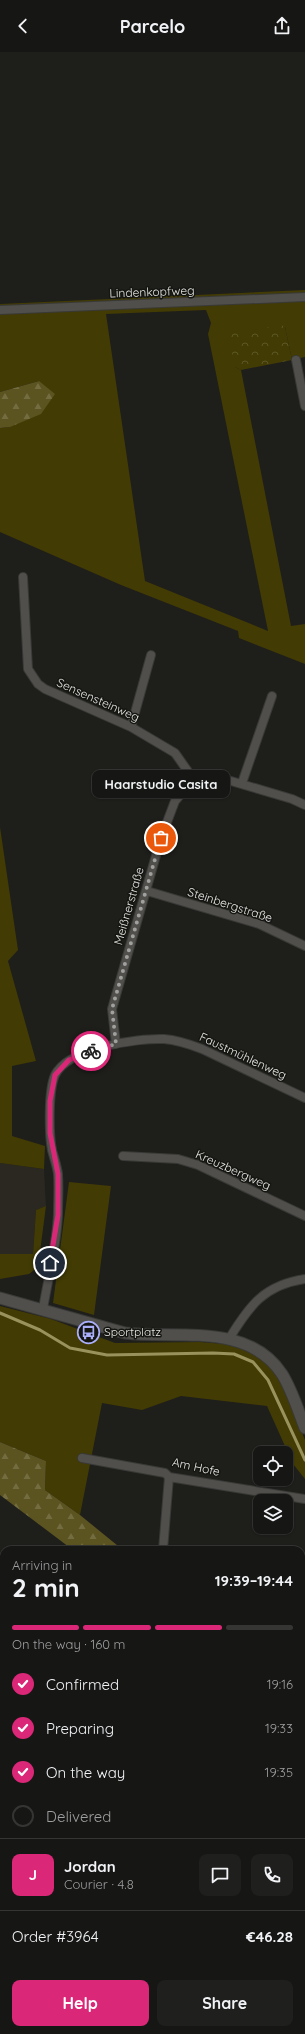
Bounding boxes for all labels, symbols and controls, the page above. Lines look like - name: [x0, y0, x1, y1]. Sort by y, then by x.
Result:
- icon: back: [12, 15, 34, 37]
- text: Parcelo: [120, 15, 185, 38]
- icon: share: [271, 15, 293, 37]
- street label: Lindenkopfweg: [109, 283, 195, 300]
- street label: Sensensteinweg: [55, 675, 142, 724]
- callout: Haarstudio Casita: [92, 770, 230, 798]
- text: Haarstudio Casita: [105, 776, 217, 792]
- pin: [144, 821, 178, 855]
- icon: bag: [150, 827, 172, 849]
- street label: Meißnerstraße: [110, 865, 147, 947]
- street label: Steinbergstraße: [186, 884, 275, 925]
- street label: Faustmühlenweg: [197, 1029, 289, 1082]
- courier: [71, 1031, 111, 1071]
- icon: bike: [80, 1040, 102, 1062]
- street label: Kreuzbergweg: [193, 1146, 273, 1193]
- pin: [33, 1246, 67, 1280]
- icon: home: [39, 1252, 61, 1274]
- bus stop icon: Sportplatz: [76, 1319, 102, 1345]
- place label: Sportplatz: [104, 1324, 161, 1339]
- map controls: [253, 1446, 293, 1534]
- button: locate: [253, 1446, 293, 1486]
- street label: Am Hofe: [171, 1454, 222, 1479]
- button: layers: [253, 1494, 293, 1534]
- text: Arriving in: [12, 1557, 72, 1573]
- text: 2 min: [12, 1571, 80, 1604]
- text: 19:39–19:44: [215, 1571, 293, 1590]
- text: On the way · 160 m: [12, 1636, 125, 1652]
- icon: check: [12, 1673, 34, 1695]
- text: Confirmed: [46, 1675, 119, 1694]
- text: 19:16: [267, 1676, 293, 1692]
- icon: check: [12, 1717, 34, 1739]
- text: Preparing: [46, 1719, 114, 1738]
- text: 19:33: [265, 1720, 293, 1736]
- icon: check: [12, 1761, 34, 1783]
- text: On the way: [46, 1763, 125, 1782]
- text: 19:35: [265, 1764, 293, 1780]
- text: Delivered: [46, 1807, 111, 1826]
- button: chat: [199, 1854, 241, 1896]
- button: phone: [251, 1854, 293, 1896]
- text: Jordan: [64, 1857, 116, 1876]
- text: J: [29, 1865, 37, 1884]
- text: Courier · 4.8: [64, 1876, 134, 1892]
- text: Order #3964: [12, 1927, 99, 1946]
- text: €46.28: [246, 1927, 293, 1946]
- button: Help: [12, 1980, 149, 2026]
- button: Share: [157, 1980, 293, 2026]

